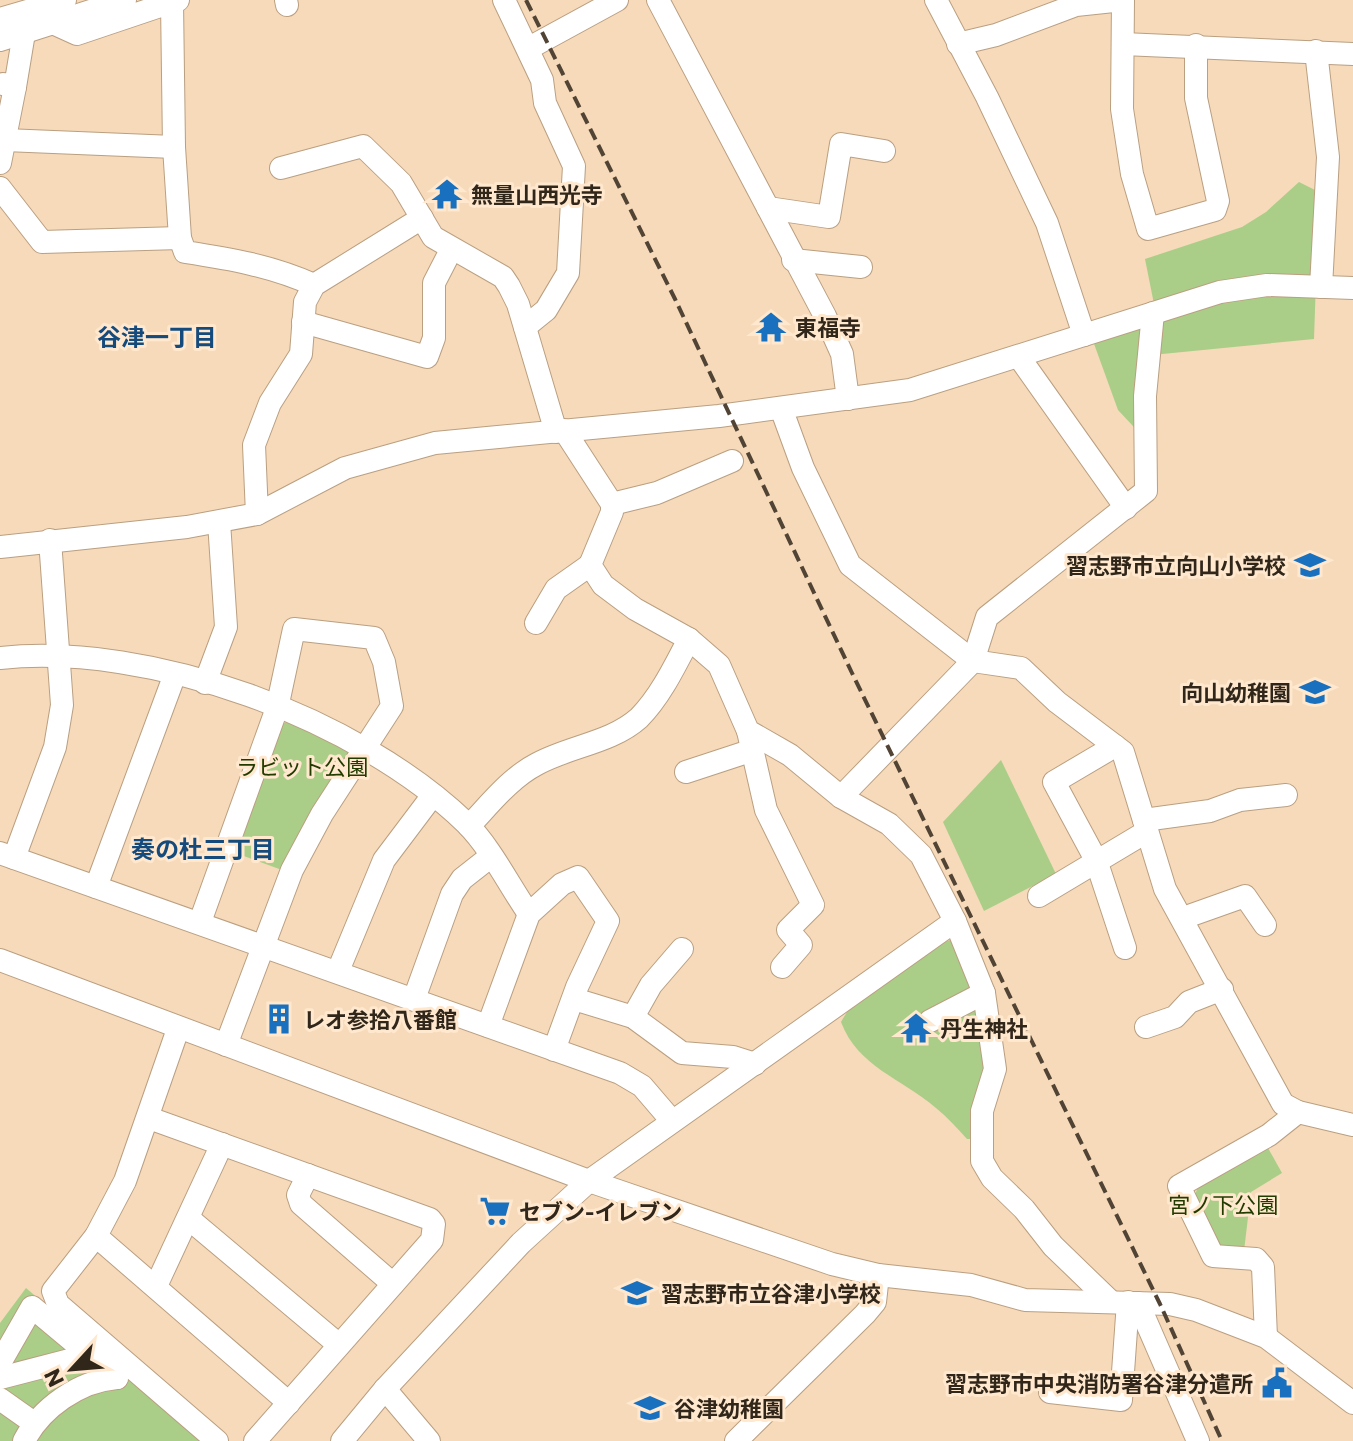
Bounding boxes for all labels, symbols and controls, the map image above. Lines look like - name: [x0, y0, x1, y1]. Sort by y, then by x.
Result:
- temple icon: 無量山西光寺: [430, 177, 464, 211]
- place label: 無量山西光寺: [471, 181, 603, 208]
- temple icon: 東福寺: [754, 310, 788, 344]
- place label: 東福寺: [795, 314, 861, 341]
- district label: 谷津一丁目: [97, 322, 217, 351]
- school or university icon: 習志野市立向山小学校: [1293, 548, 1327, 582]
- place label: 習志野市立向山小学校: [1066, 552, 1286, 579]
- school or university icon: 向山幼稚園: [1298, 675, 1332, 709]
- place label: 向山幼稚園: [1181, 679, 1291, 706]
- park label: ラビット公園: [236, 753, 368, 780]
- district label: 奏の杜三丁目: [131, 834, 275, 863]
- building icon: レオ参拾八番館: [262, 1002, 296, 1036]
- place label: レオ参拾八番館: [303, 1006, 457, 1033]
- temple icon: 丹生神社: [899, 1011, 933, 1045]
- place label: 丹生神社: [940, 1015, 1028, 1042]
- park label: 宮ノ下公園: [1168, 1191, 1278, 1218]
- supermarket icon: セブン-イレブン: [478, 1194, 512, 1228]
- place label: セブン-イレブン: [519, 1198, 682, 1225]
- school or university icon: 習志野市立谷津小学校: [620, 1276, 654, 1310]
- place label: 習志野市立谷津小学校: [661, 1280, 881, 1307]
- north arrow: [32, 1329, 112, 1409]
- text: N: [38, 1365, 69, 1391]
- public building icon: 習志野市中央消防署谷津分遣所: [1260, 1366, 1294, 1400]
- place label: 習志野市中央消防署谷津分遣所: [945, 1370, 1253, 1397]
- school or university icon: 谷津幼稚園: [633, 1391, 667, 1425]
- place label: 谷津幼稚園: [674, 1395, 784, 1422]

